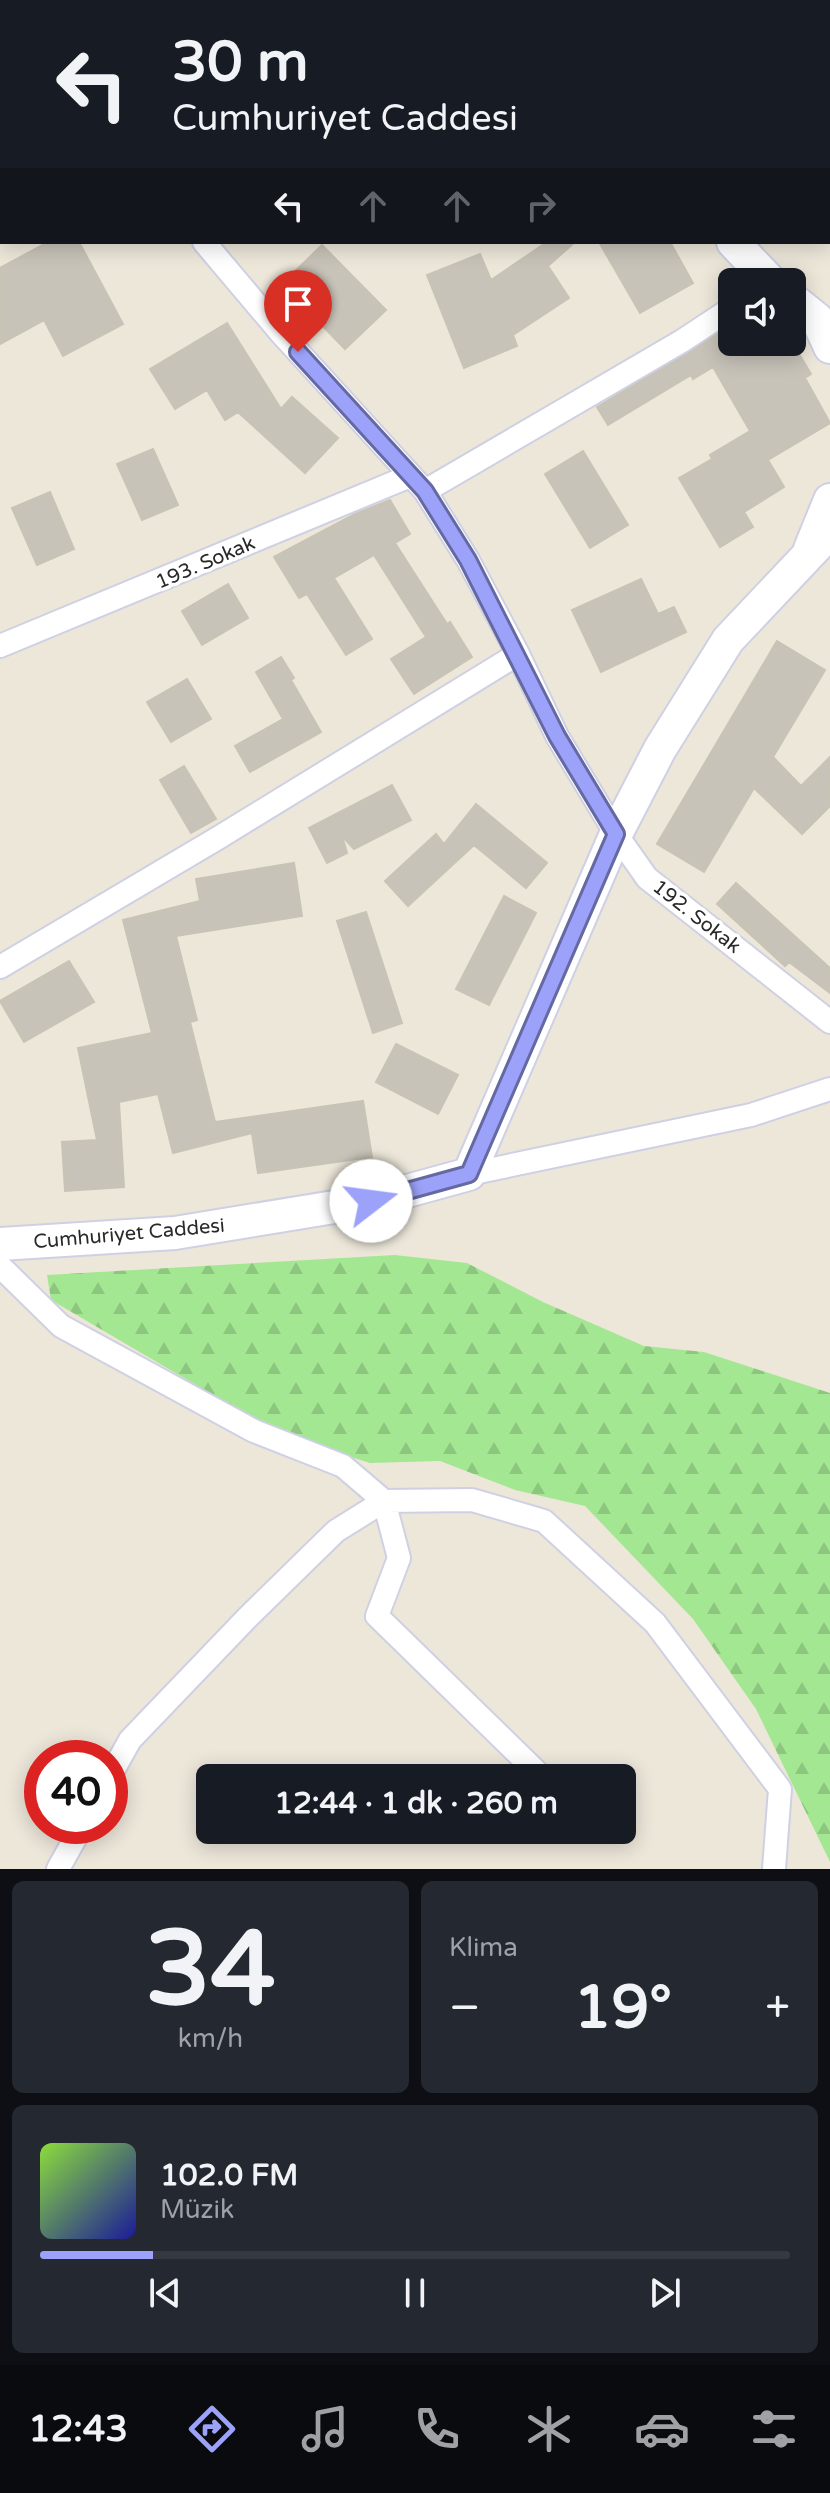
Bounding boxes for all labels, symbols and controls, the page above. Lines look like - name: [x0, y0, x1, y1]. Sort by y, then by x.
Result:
- text: 30 m: [172, 29, 308, 96]
- icon: left: [40, 32, 144, 136]
- text: Cumhuriyet Caddesi: [172, 97, 518, 140]
- icon: left: [267, 184, 311, 228]
- icon: ahead: [351, 184, 395, 228]
- icon: ahead: [435, 184, 479, 228]
- icon: right: [519, 184, 563, 228]
- map controls: [718, 268, 806, 356]
- button: sound: [718, 268, 806, 356]
- pin: [264, 270, 332, 352]
- icon: arrive: [276, 282, 320, 326]
- street label: 193. Sokak: [152, 531, 259, 595]
- street label: 192. Sokak: [647, 875, 745, 959]
- position arrow: [329, 1159, 413, 1243]
- street label: Cumhuriyet Caddesi: [32, 1214, 226, 1254]
- speed limit sign: 40: [24, 1740, 128, 1844]
- text: 12:44 · 1 dk · 260 m: [274, 1785, 558, 1822]
- text: 34: [145, 1908, 276, 2033]
- text: Klima: [449, 1932, 518, 1963]
- text: 19°: [574, 1972, 672, 2044]
- text: −: [449, 1982, 480, 2035]
- text: +: [765, 1982, 790, 2035]
- text: km/h: [178, 2023, 243, 2054]
- text: 102.0 FM: [160, 2157, 298, 2194]
- text: Müzik: [160, 2194, 234, 2225]
- icon: previous: [143, 2271, 187, 2315]
- icon: pause: [393, 2271, 437, 2315]
- icon: next: [643, 2271, 687, 2315]
- icon: directions: [184, 2401, 240, 2457]
- icon: music: [297, 2401, 353, 2457]
- icon: phone: [409, 2401, 465, 2457]
- icon: climate: [521, 2401, 577, 2457]
- icon: car: [634, 2401, 690, 2457]
- icon: filters: [746, 2401, 802, 2457]
- text: 12:43: [28, 2408, 128, 2451]

